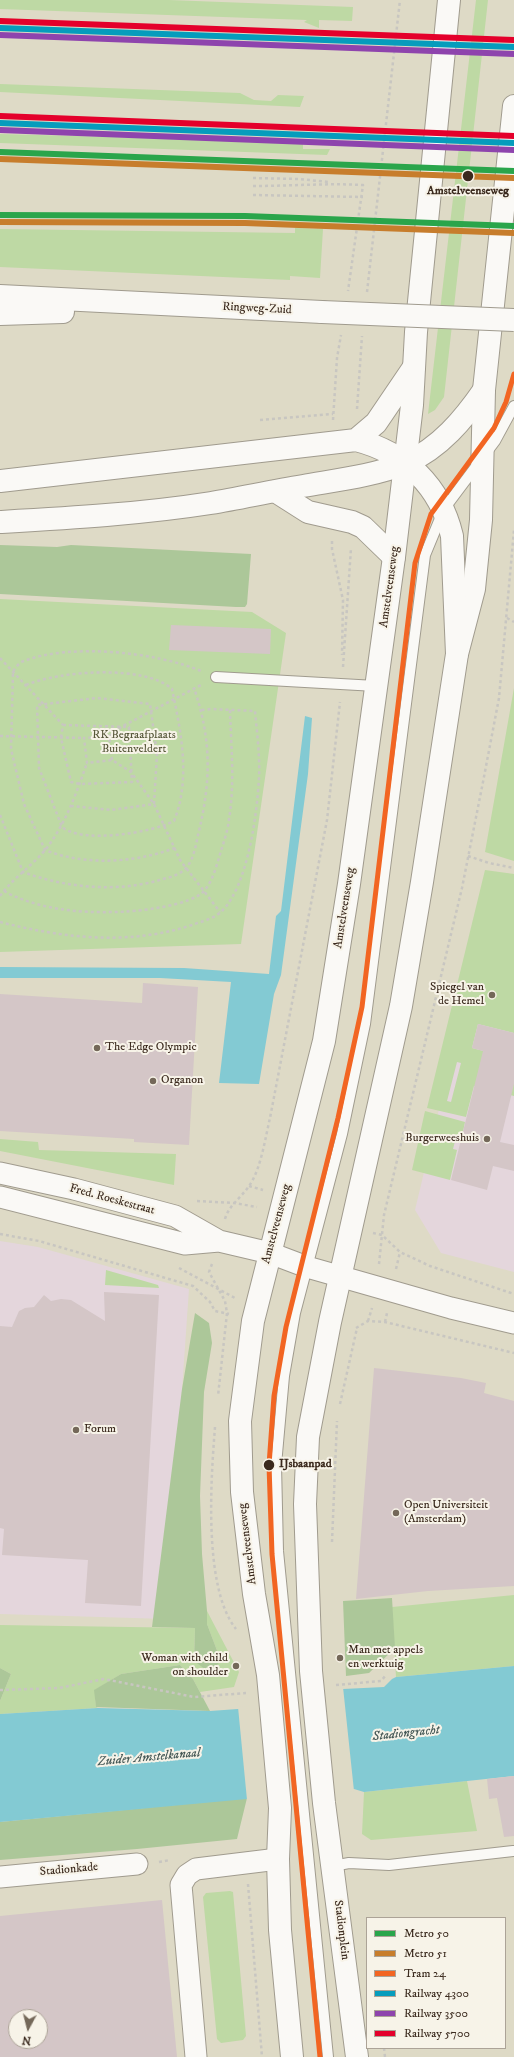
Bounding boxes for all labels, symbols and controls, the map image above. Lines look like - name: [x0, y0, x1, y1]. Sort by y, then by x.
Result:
- marker: Amstelveenseweg: [461, 169, 475, 183]
- place label: Amstelveenseweg: [427, 185, 509, 199]
- street label: Ringweg-Zuid: [222, 300, 292, 318]
- street label: Amstelveenseweg: [377, 545, 403, 629]
- park label: RK Begraafplaats Buitenveldert: [92, 729, 176, 757]
- street label: Amstelveenseweg: [331, 866, 359, 950]
- place label: Spiegel van de Hemel: [430, 981, 484, 1009]
- marker: Spiegel van de Hemel: [487, 990, 497, 1000]
- place label: The Edge Olympic: [105, 1041, 197, 1055]
- marker: The Edge Olympic: [92, 1043, 102, 1053]
- place label: Organon: [161, 1074, 203, 1088]
- marker: Organon: [148, 1076, 158, 1086]
- place label: Burgerweeshuis: [405, 1132, 479, 1146]
- marker: Burgerweeshuis: [482, 1134, 492, 1144]
- street label: Fred. Roeskestraat: [68, 1182, 156, 1218]
- street label: Amstelveenseweg: [259, 1183, 295, 1265]
- place label: Forum: [84, 1423, 116, 1437]
- marker: Forum: [71, 1425, 81, 1435]
- marker: IJsbaanpad: [262, 1458, 276, 1472]
- place label: IJsbaanpad: [279, 1458, 332, 1472]
- place label: Open Universiteit (Amsterdam): [404, 1499, 488, 1527]
- street label: Amstelveenseweg: [236, 1502, 260, 1586]
- marker: Open Universiteit (Amsterdam): [391, 1508, 401, 1518]
- place label: Man met appels en werktuig: [348, 1644, 423, 1672]
- place label: Woman with child on shoulder: [141, 1652, 228, 1680]
- marker: Man met appels en werktuig: [335, 1653, 345, 1663]
- marker: Woman with child on shoulder: [231, 1661, 241, 1671]
- water label: Stadiongracht: [372, 1723, 440, 1745]
- water label: Zuider Amstelkanaal: [97, 1746, 201, 1770]
- street label: Stadionkade: [39, 1860, 99, 1880]
- street label: Stadionplein: [330, 1899, 352, 1961]
- legend: [366, 1917, 506, 2049]
- text: Metro 50: [404, 1926, 449, 1941]
- text: Metro 51: [404, 1946, 447, 1961]
- text: Tram 24: [404, 1966, 446, 1981]
- text: Railway 4300: [404, 1986, 469, 2001]
- text: Railway 3500: [404, 2006, 468, 2021]
- north arrow: [8, 2009, 48, 2049]
- text: Railway 5700: [404, 2026, 470, 2041]
- text: N: [21, 2032, 32, 2047]

